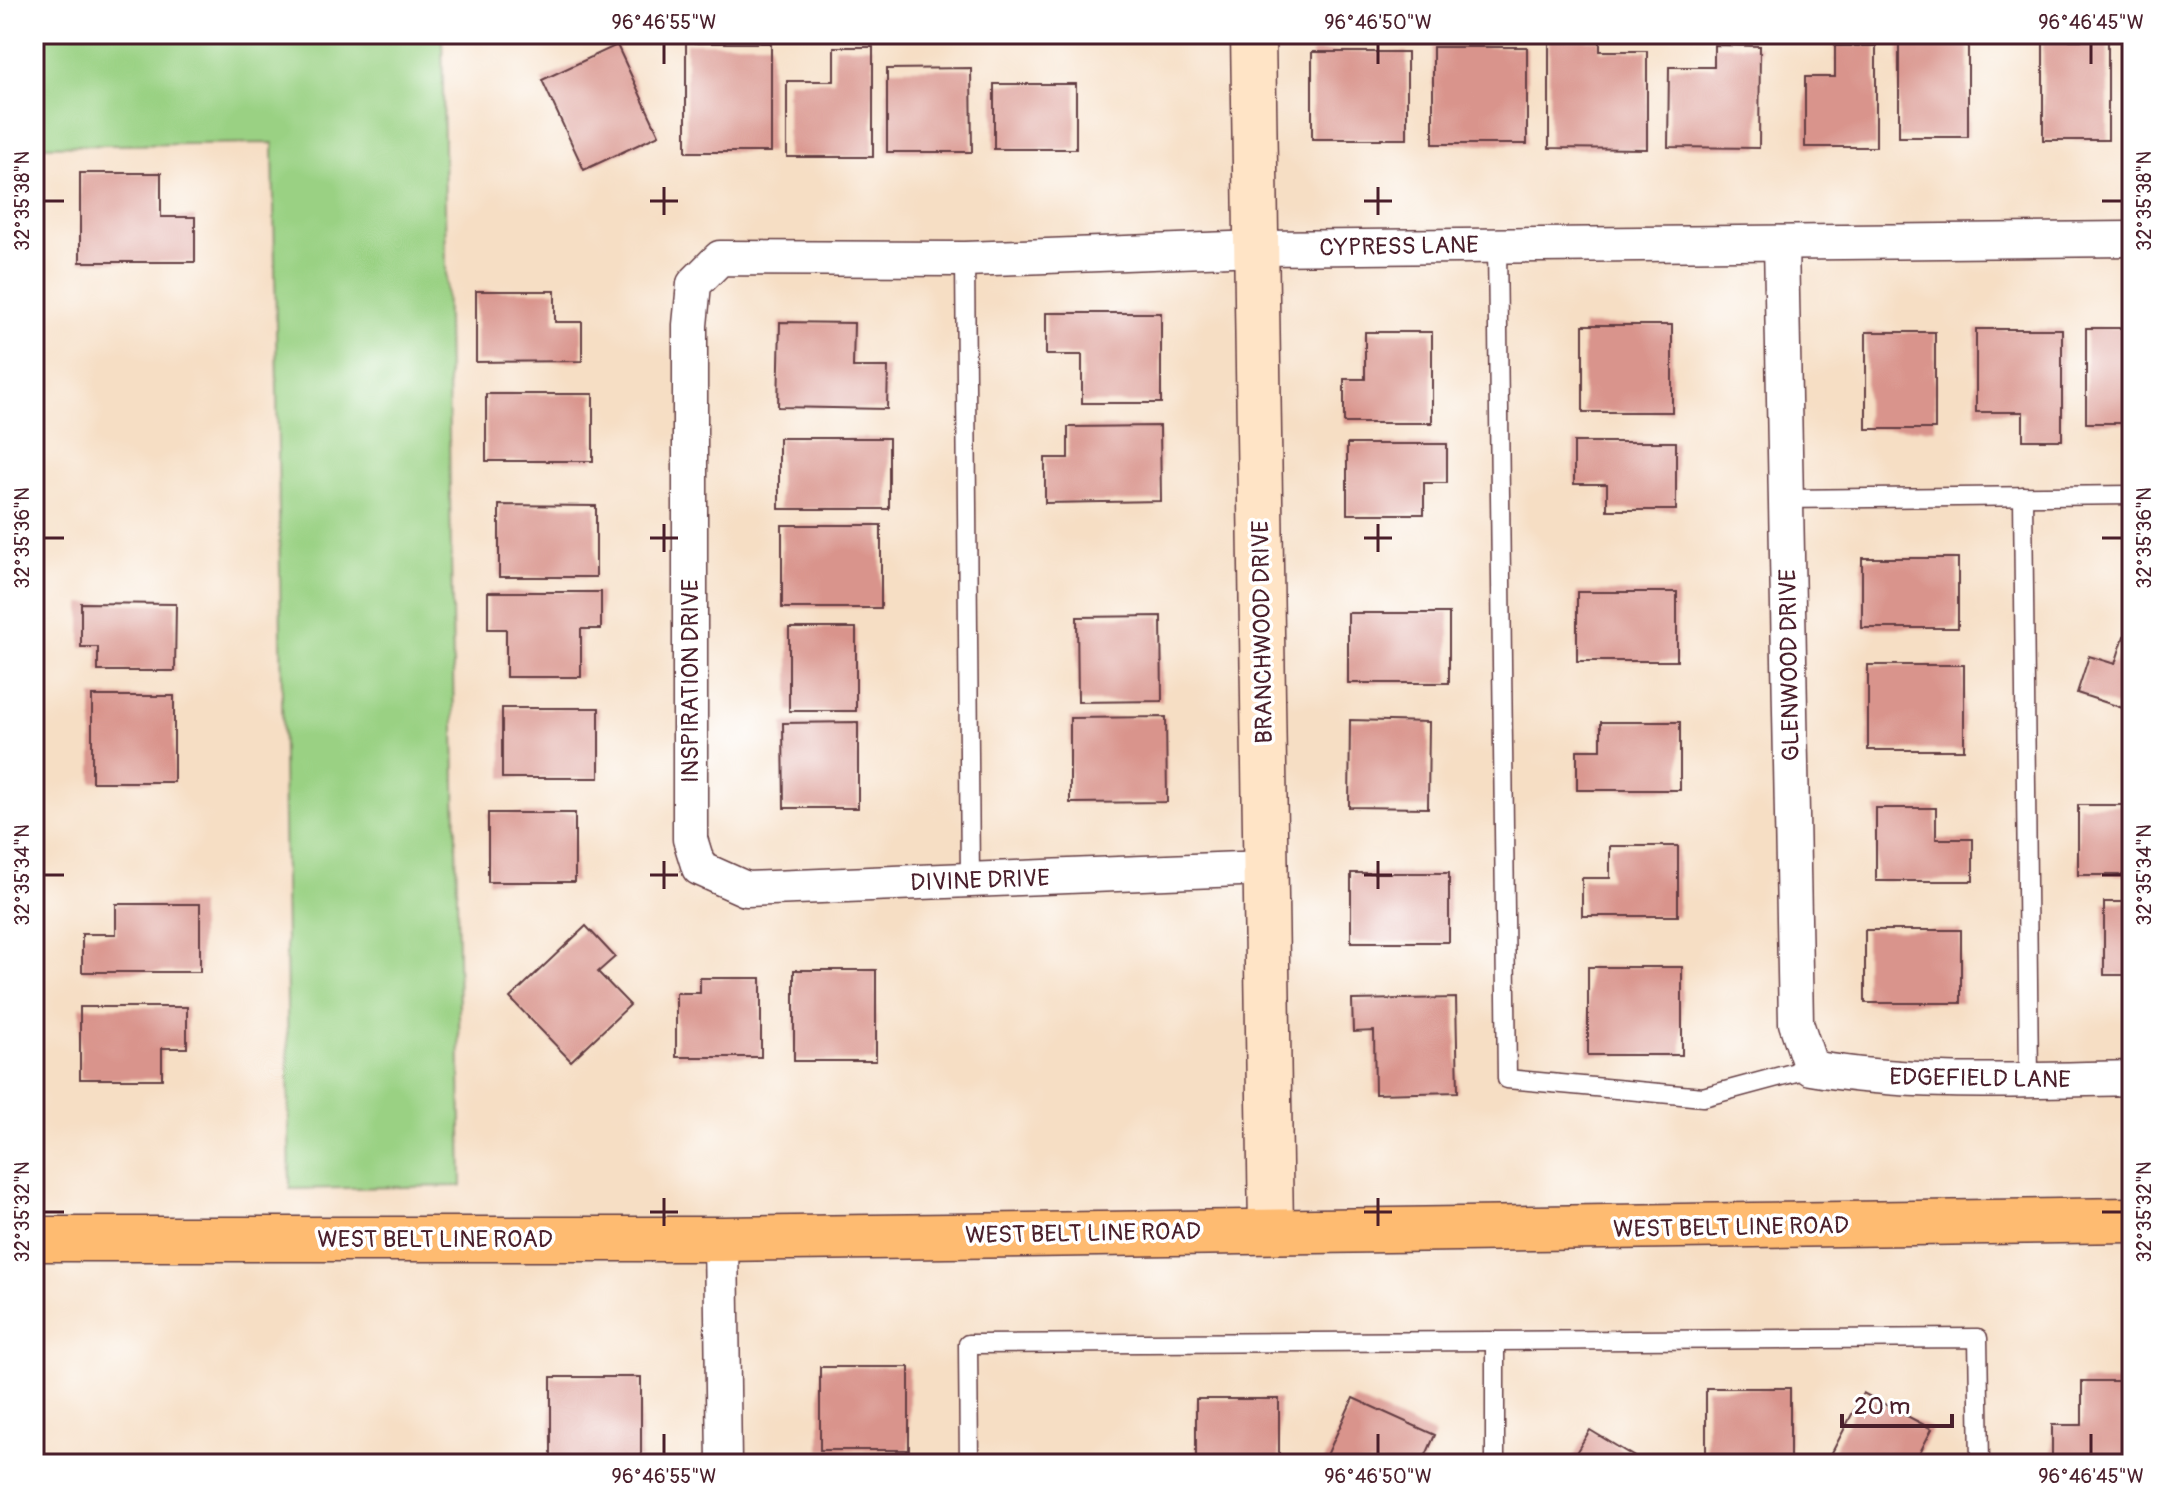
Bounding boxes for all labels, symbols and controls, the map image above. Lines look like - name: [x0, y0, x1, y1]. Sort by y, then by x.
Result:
- text: 96°46'55"W: [612, 10, 716, 35]
- text: 96°46'50"W: [1324, 10, 1432, 35]
- text: 96°46'45"W: [2038, 10, 2144, 35]
- text: 32°35'38"N: [10, 151, 35, 251]
- text: 32°35'38"N: [2132, 151, 2157, 251]
- street label: CYPRESS LANE: [1319, 231, 1479, 262]
- text: 32°35'36"N: [10, 487, 35, 589]
- text: 32°35'36"N: [2132, 487, 2157, 589]
- street label: BRANCHWOOD DRIVE: [1246, 520, 1279, 744]
- street label: GLENWOOD DRIVE: [1773, 569, 1806, 761]
- street label: INSPIRATION DRIVE: [676, 579, 705, 783]
- text: 32°35'34"N: [10, 824, 35, 926]
- text: 32°35'34"N: [2132, 824, 2157, 926]
- street label: DIVINE DRIVE: [910, 864, 1050, 897]
- street label: EDGEFIELD LANE: [1889, 1062, 2071, 1095]
- text: 32°35'32"N: [10, 1161, 35, 1263]
- text: 32°35'32"N: [2132, 1161, 2157, 1263]
- street label: WEST BELT LINE ROAD: [1613, 1211, 1849, 1244]
- street label: WEST BELT LINE ROAD: [965, 1217, 1201, 1250]
- street label: WEST BELT LINE ROAD: [317, 1225, 553, 1254]
- scale bar: [1842, 1378, 1952, 1428]
- text: 20 m: [1854, 1392, 1910, 1421]
- text: 96°46'55"W: [612, 1464, 716, 1489]
- text: 96°46'50"W: [1324, 1464, 1432, 1489]
- text: 96°46'45"W: [2038, 1464, 2144, 1489]

